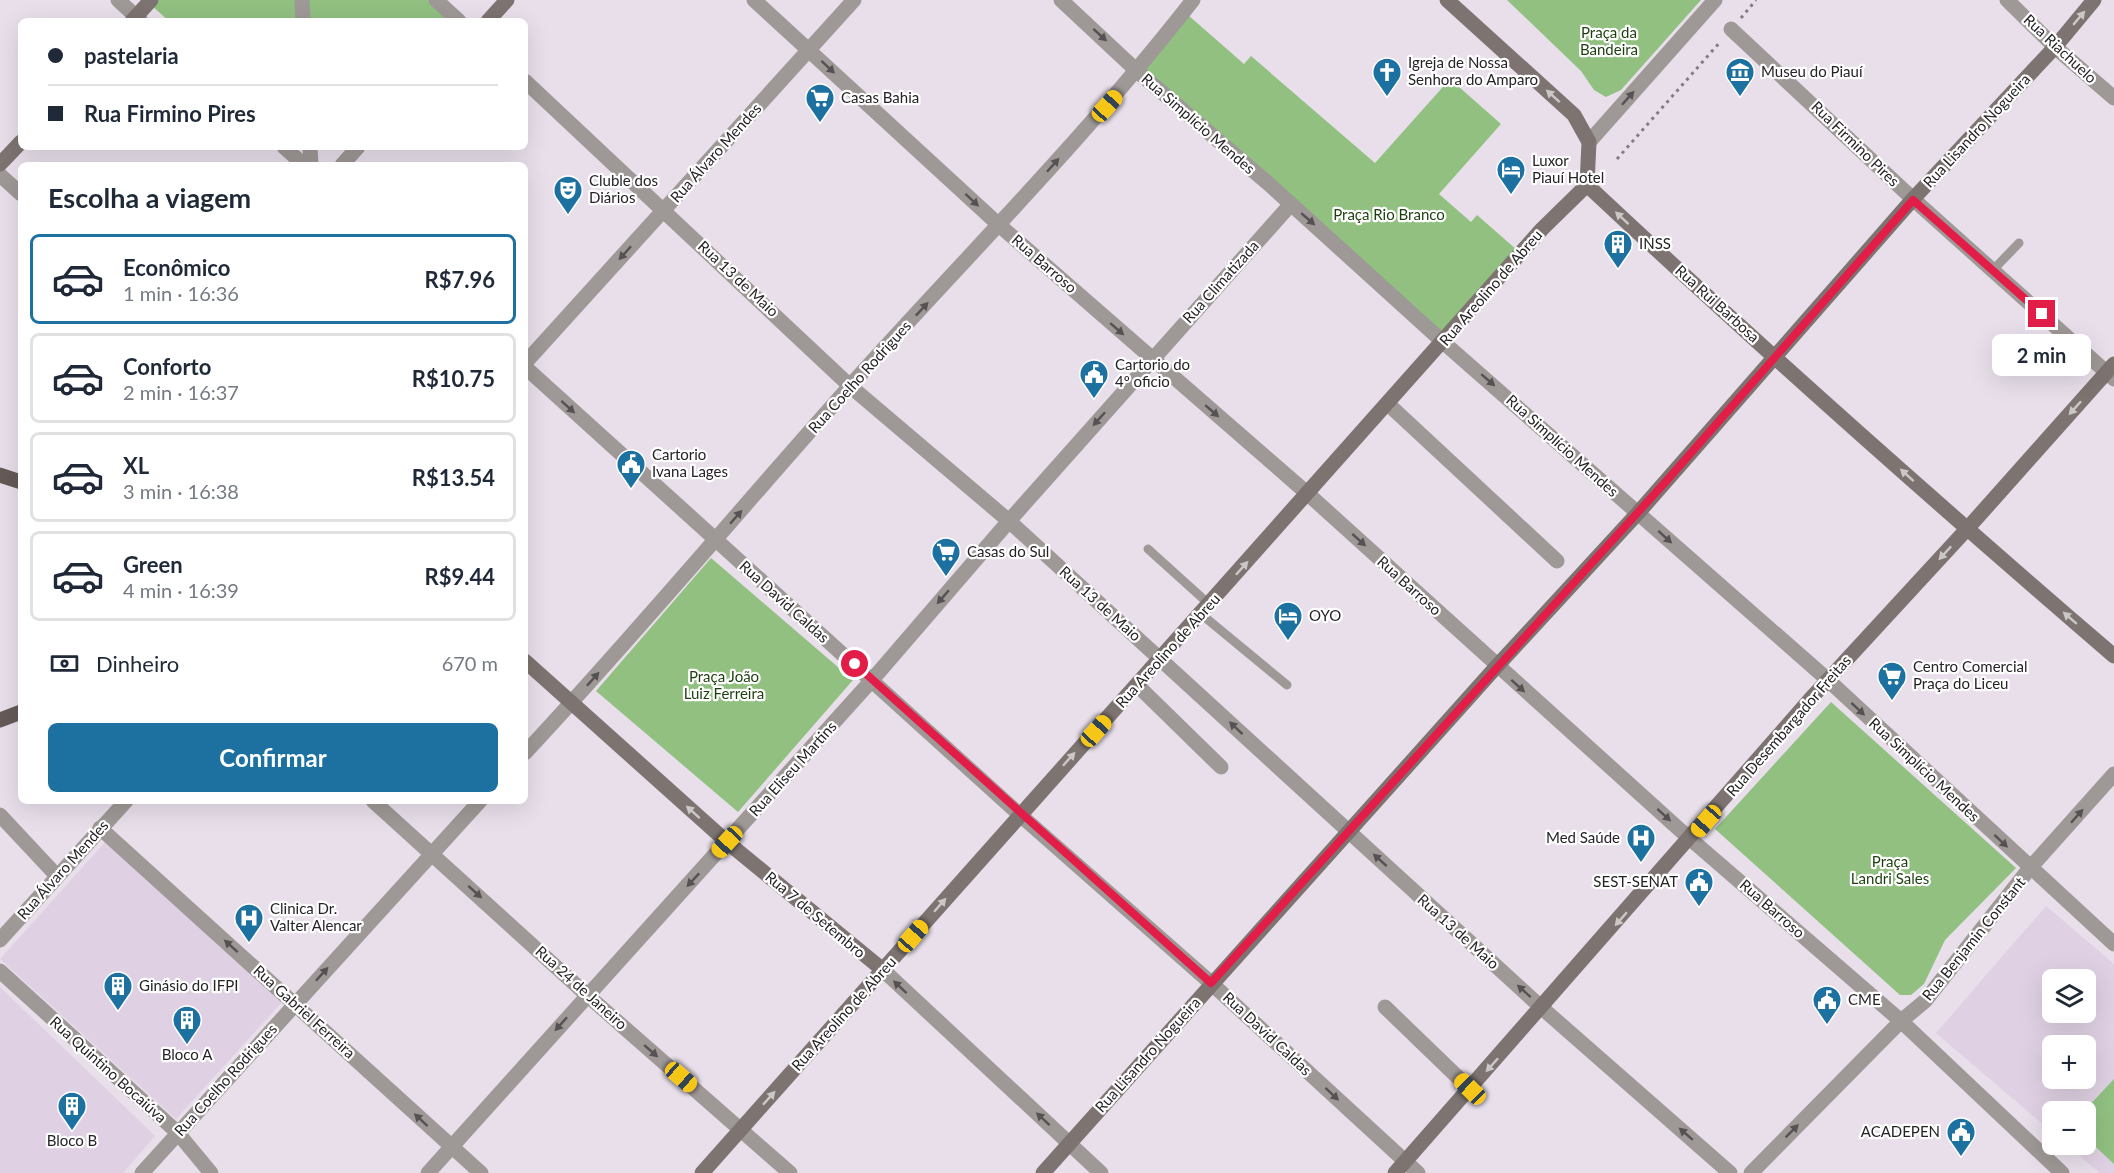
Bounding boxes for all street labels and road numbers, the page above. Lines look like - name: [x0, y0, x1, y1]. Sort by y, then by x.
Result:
- street label: Rua Riachuelo: [2021, 10, 2101, 87]
- street label: Rua Simplício Mendes: [1138, 69, 1259, 177]
- street label: Rua Lisandro Nogueira: [1919, 70, 2033, 191]
- street label: Rua Firmino Pires: [1808, 97, 1903, 190]
- street label: Rua Álvaro Mendes: [666, 99, 765, 206]
- street label: Rua Areolino de Abreu: [1435, 226, 1545, 349]
- street label: Rua Barroso: [1009, 230, 1081, 296]
- street label: Rua 13 de Maio: [695, 236, 783, 320]
- street label: Rua Climatizada: [1178, 236, 1262, 326]
- street label: Rua Rui Barbosa: [1672, 261, 1763, 346]
- street label: Rua Coelho Rodrigues: [804, 317, 914, 436]
- street label: Rua Simplício Mendes: [1503, 390, 1622, 500]
- street label: Rua Barroso: [1374, 552, 1445, 619]
- street label: Rua David Caldas: [736, 556, 833, 646]
- street label: Rua 13 de Maio: [1056, 562, 1145, 645]
- street label: Rua Areolino de Abreu: [1111, 590, 1223, 711]
- street label: Rua Desembargador Freitas: [1722, 651, 1854, 799]
- street label: Rua Simplício Mendes: [1866, 714, 1984, 825]
- street label: Rua Eliseu Martins: [745, 717, 840, 820]
- street label: Rua Álvaro Mendes: [13, 816, 112, 923]
- street label: Rua 7 de Setembro: [762, 867, 869, 961]
- street label: Rua Benjamin Constant: [1918, 873, 2029, 1004]
- street label: Rua Barroso: [1737, 875, 1809, 941]
- street label: Rua 13 de Maio: [1414, 890, 1503, 973]
- street label: Rua 24 de Janeiro: [532, 942, 631, 1033]
- street label: Rua Areolino de Abreu: [787, 953, 899, 1074]
- street label: Rua Gabriel Ferreira: [250, 961, 359, 1062]
- street label: Rua David Caldas: [1220, 988, 1316, 1079]
- street label: Rua Lisandro Nogueira: [1091, 993, 1204, 1116]
- street label: Rua Quintino Bocaiúva: [47, 1012, 171, 1126]
- street label: Rua Coelho Rodrigues: [170, 1020, 280, 1139]

